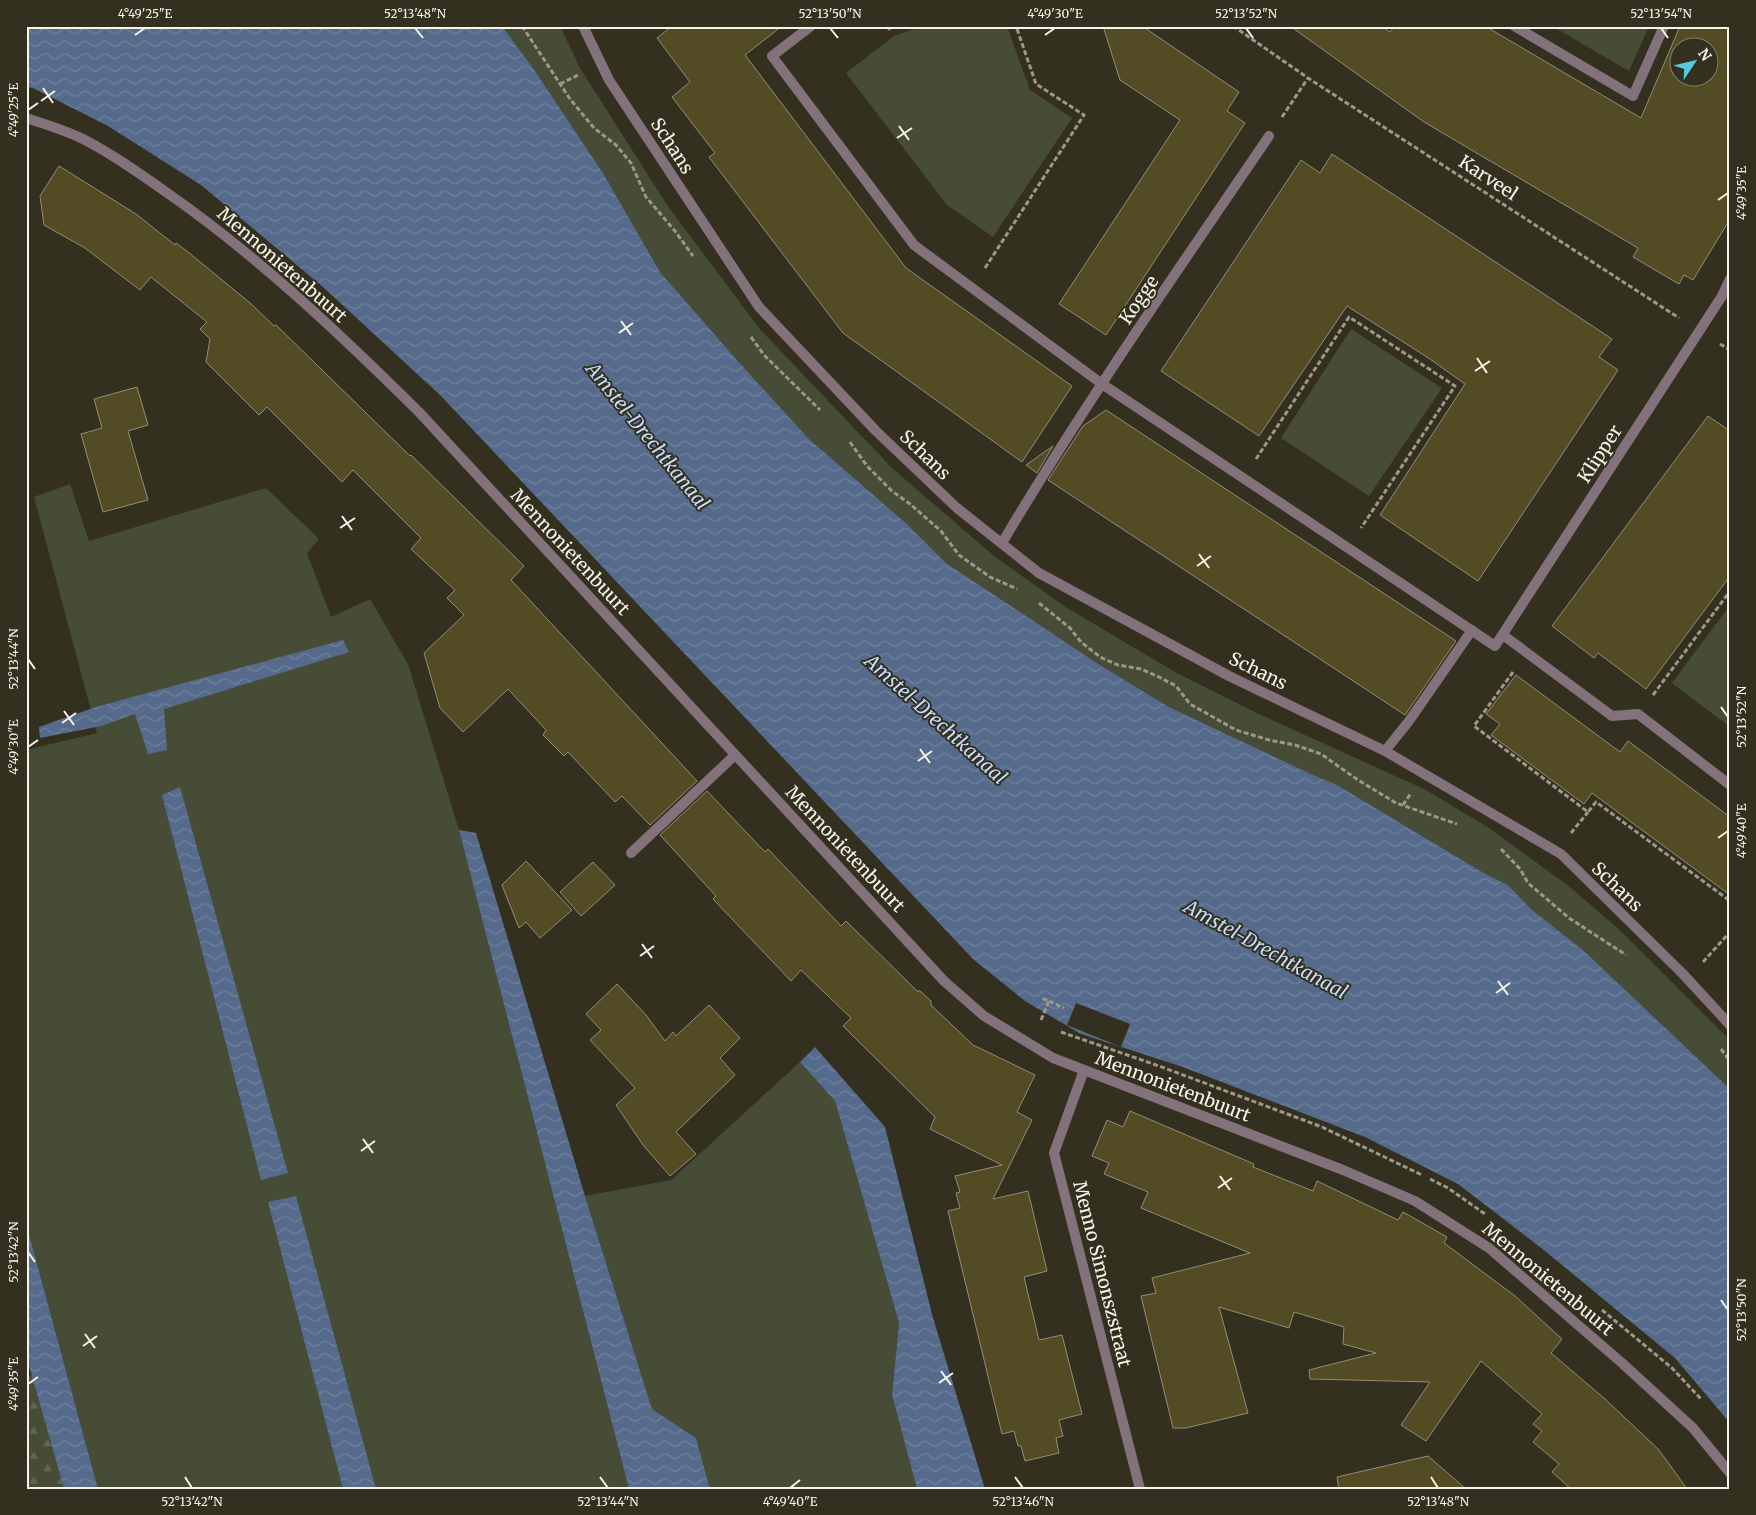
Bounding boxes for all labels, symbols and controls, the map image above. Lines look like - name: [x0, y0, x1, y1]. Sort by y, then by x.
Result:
- text: 4°49'25"E: [118, 6, 173, 21]
- text: 52°13'48"N: [384, 6, 447, 21]
- text: 52°13'50"N: [798, 6, 862, 21]
- text: 4°49'30"E: [1027, 6, 1083, 21]
- text: 52°13'52"N: [1215, 6, 1278, 21]
- text: 52°13'54"N: [1630, 6, 1693, 21]
- north arrow: [1668, 38, 1718, 88]
- text: N: [1694, 45, 1715, 64]
- text: 4°49'25"E: [6, 82, 21, 137]
- street label: Schans: [646, 113, 699, 178]
- street label: Karveel: [1454, 150, 1522, 205]
- text: 4°49'35"E: [1734, 166, 1749, 220]
- street label: Mennonietenbuurt: [213, 202, 352, 327]
- street label: Kogge: [1114, 271, 1163, 329]
- water label: Amstel-Drechtkanaal: [580, 356, 715, 515]
- street label: Klipper: [1572, 420, 1627, 487]
- street label: Schans: [895, 425, 956, 485]
- street label: Mennonietenbuurt: [506, 484, 635, 620]
- text: 52°13'44"N: [6, 628, 21, 690]
- street label: Schans: [1225, 647, 1291, 695]
- water label: Amstel-Drechtkanaal: [858, 648, 1012, 789]
- text: 52°13'52"N: [1734, 685, 1749, 748]
- text: 4°49'30"E: [6, 719, 21, 775]
- street label: Mennonietenbuurt: [781, 781, 910, 917]
- text: 4°49'40"E: [1734, 803, 1749, 858]
- street label: Schans: [1587, 857, 1648, 917]
- water label: Amstel-Drechtkanaal: [1178, 893, 1352, 1004]
- street label: Mennonietenbuurt: [1092, 1046, 1254, 1127]
- street label: Menno Simonszstraat: [1068, 1178, 1137, 1369]
- street label: Mennonietenbuurt: [1478, 1217, 1619, 1340]
- text: 52°13'42"N: [6, 1221, 21, 1283]
- text: 52°13'50"N: [1734, 1278, 1749, 1342]
- text: 4°49'35"E: [6, 1357, 21, 1411]
- text: 52°13'42"N: [161, 1494, 223, 1509]
- text: 52°13'44"N: [577, 1494, 639, 1509]
- text: 4°49'40"E: [763, 1494, 818, 1509]
- text: 52°13'46"N: [992, 1494, 1054, 1509]
- text: 52°13'48"N: [1407, 1494, 1470, 1509]

